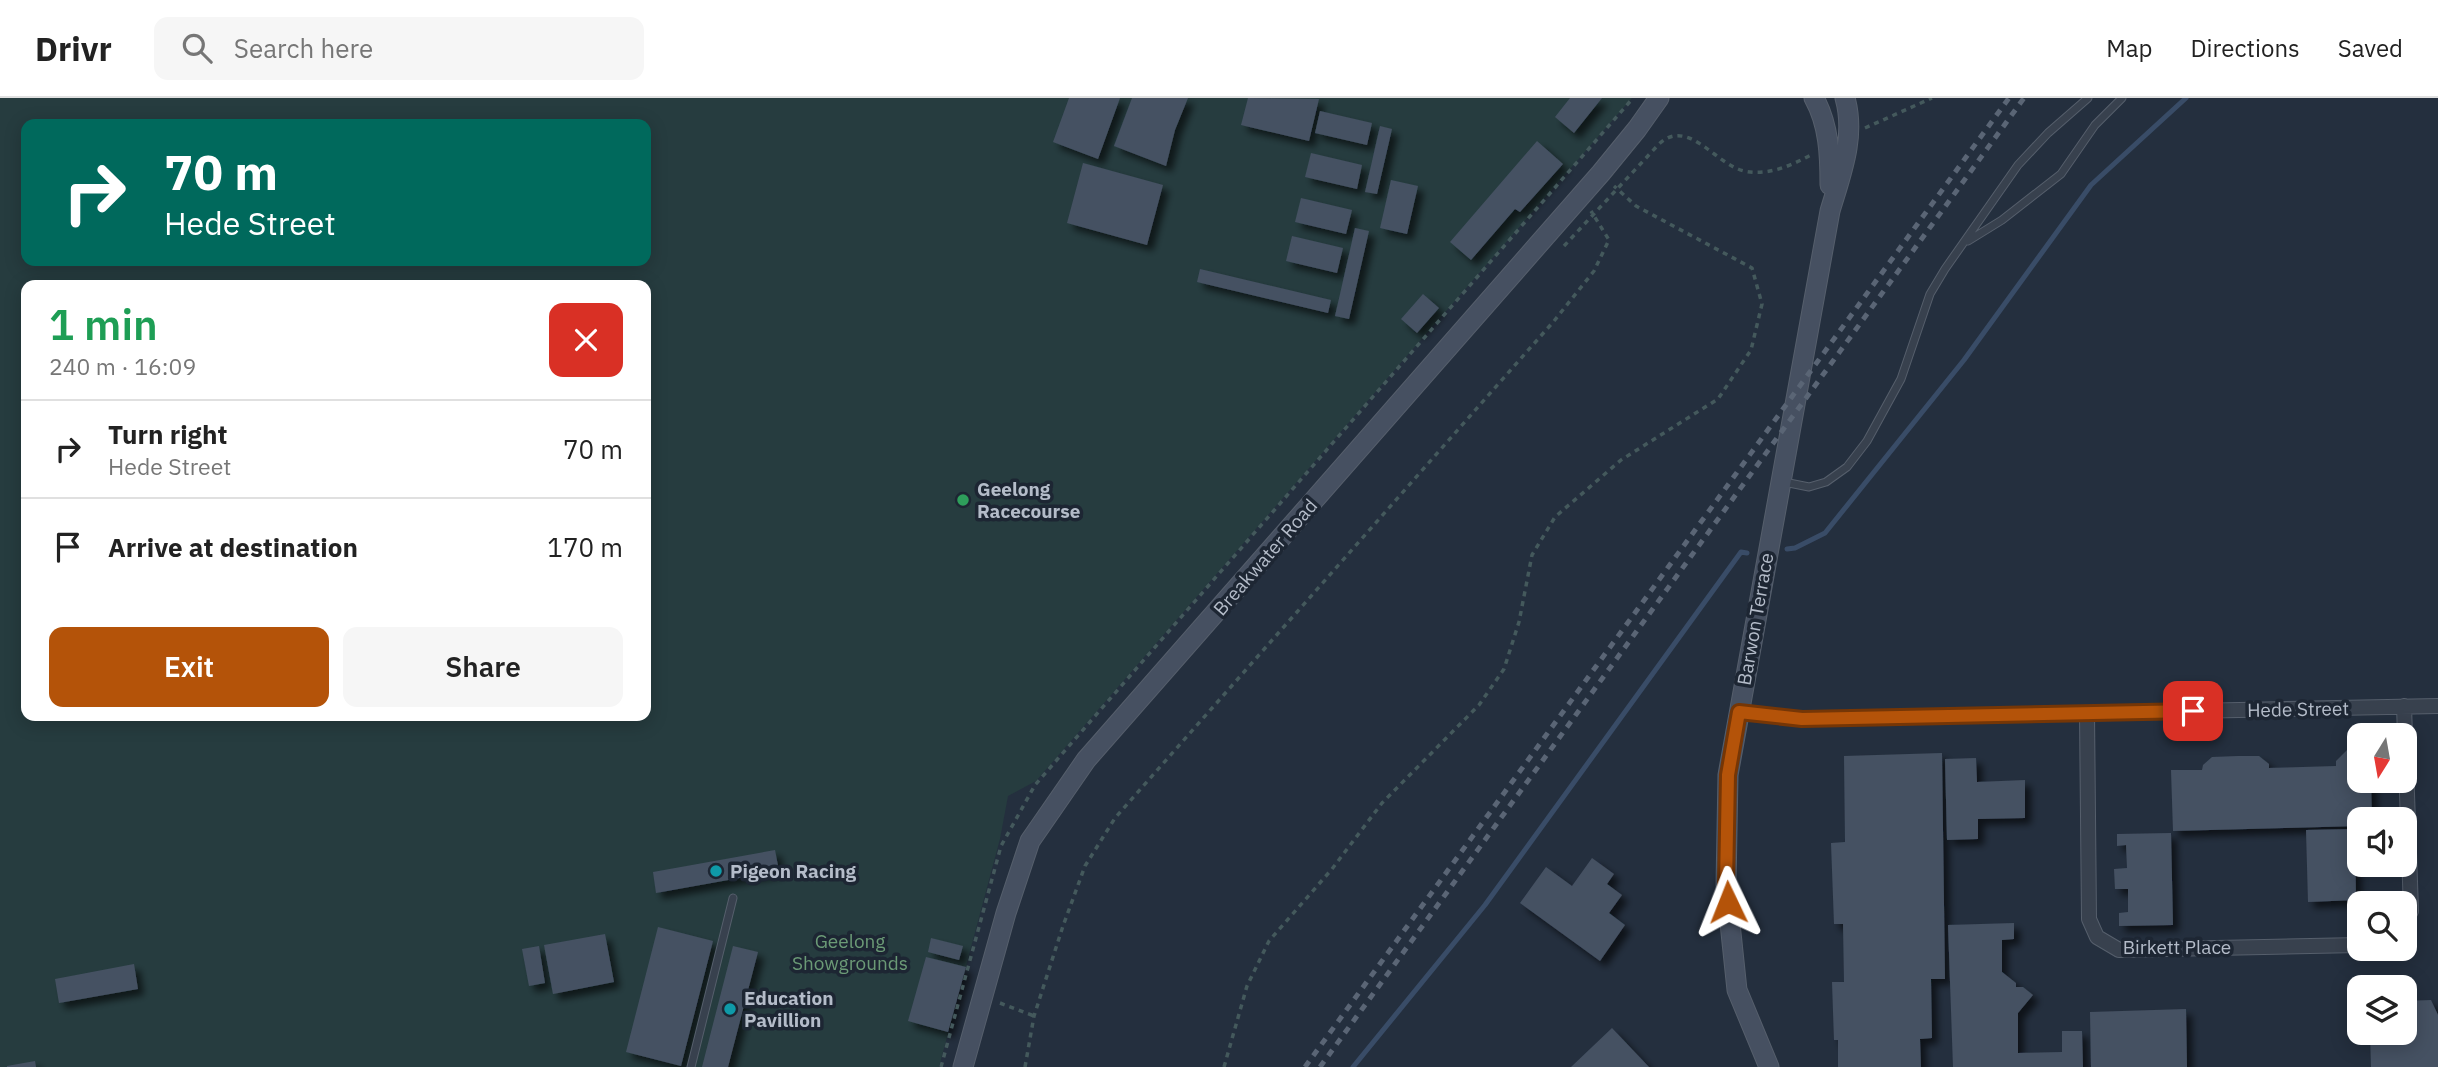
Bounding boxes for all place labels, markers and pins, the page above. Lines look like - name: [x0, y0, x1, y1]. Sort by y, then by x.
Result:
- place label: Geelong Racecourse: [977, 477, 1081, 523]
- marker: Geelong Racecourse: [955, 492, 971, 508]
- pin: [2163, 681, 2223, 741]
- place label: Pigeon Racing: [730, 859, 856, 883]
- marker: Pigeon Racing: [708, 863, 724, 879]
- place label: Education Pavillion: [744, 986, 834, 1032]
- marker: Education Pavillion: [722, 1001, 738, 1017]

